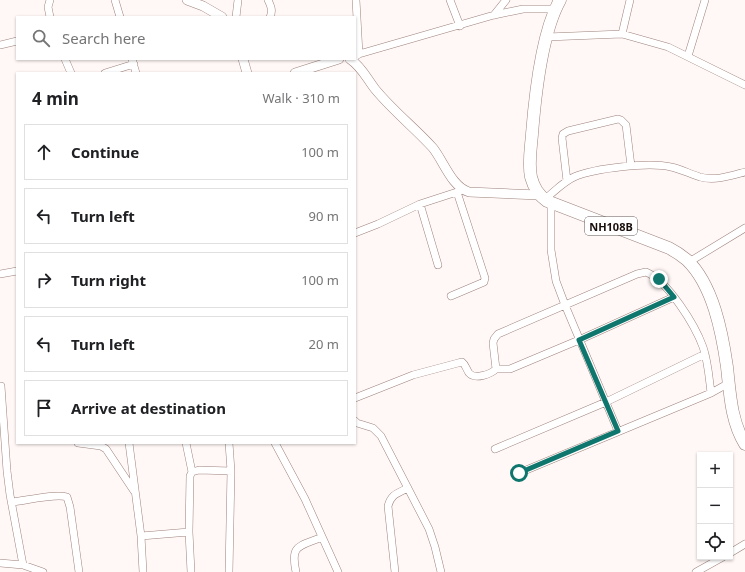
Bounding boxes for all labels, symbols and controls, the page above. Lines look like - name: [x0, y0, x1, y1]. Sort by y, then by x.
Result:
- search box: [16, 16, 356, 60]
- icon: search: [30, 27, 52, 49]
- text: Search here: [62, 28, 145, 48]
- text: 4 min: [32, 87, 79, 110]
- text: Walk · 310 m: [262, 89, 340, 107]
- icon: ahead: [33, 141, 55, 163]
- text: Continue: [71, 142, 139, 162]
- text: 100 m: [301, 143, 339, 161]
- icon: left: [33, 205, 55, 227]
- text: Turn left: [71, 206, 135, 226]
- text: 90 m: [309, 207, 339, 225]
- road number: NH108B: [585, 217, 637, 235]
- icon: right: [33, 269, 55, 291]
- text: Turn right: [71, 270, 146, 290]
- route end: [650, 270, 668, 288]
- text: 100 m: [301, 271, 339, 289]
- icon: left: [33, 333, 55, 355]
- text: Turn left: [71, 334, 135, 354]
- text: 20 m: [309, 335, 339, 353]
- icon: arrive: [33, 397, 55, 419]
- text: Arrive at destination: [71, 398, 226, 418]
- map controls: [697, 452, 733, 560]
- button: +: [697, 452, 733, 488]
- route start: [510, 464, 528, 482]
- button: −: [697, 488, 733, 524]
- button: locate: [697, 524, 733, 560]

